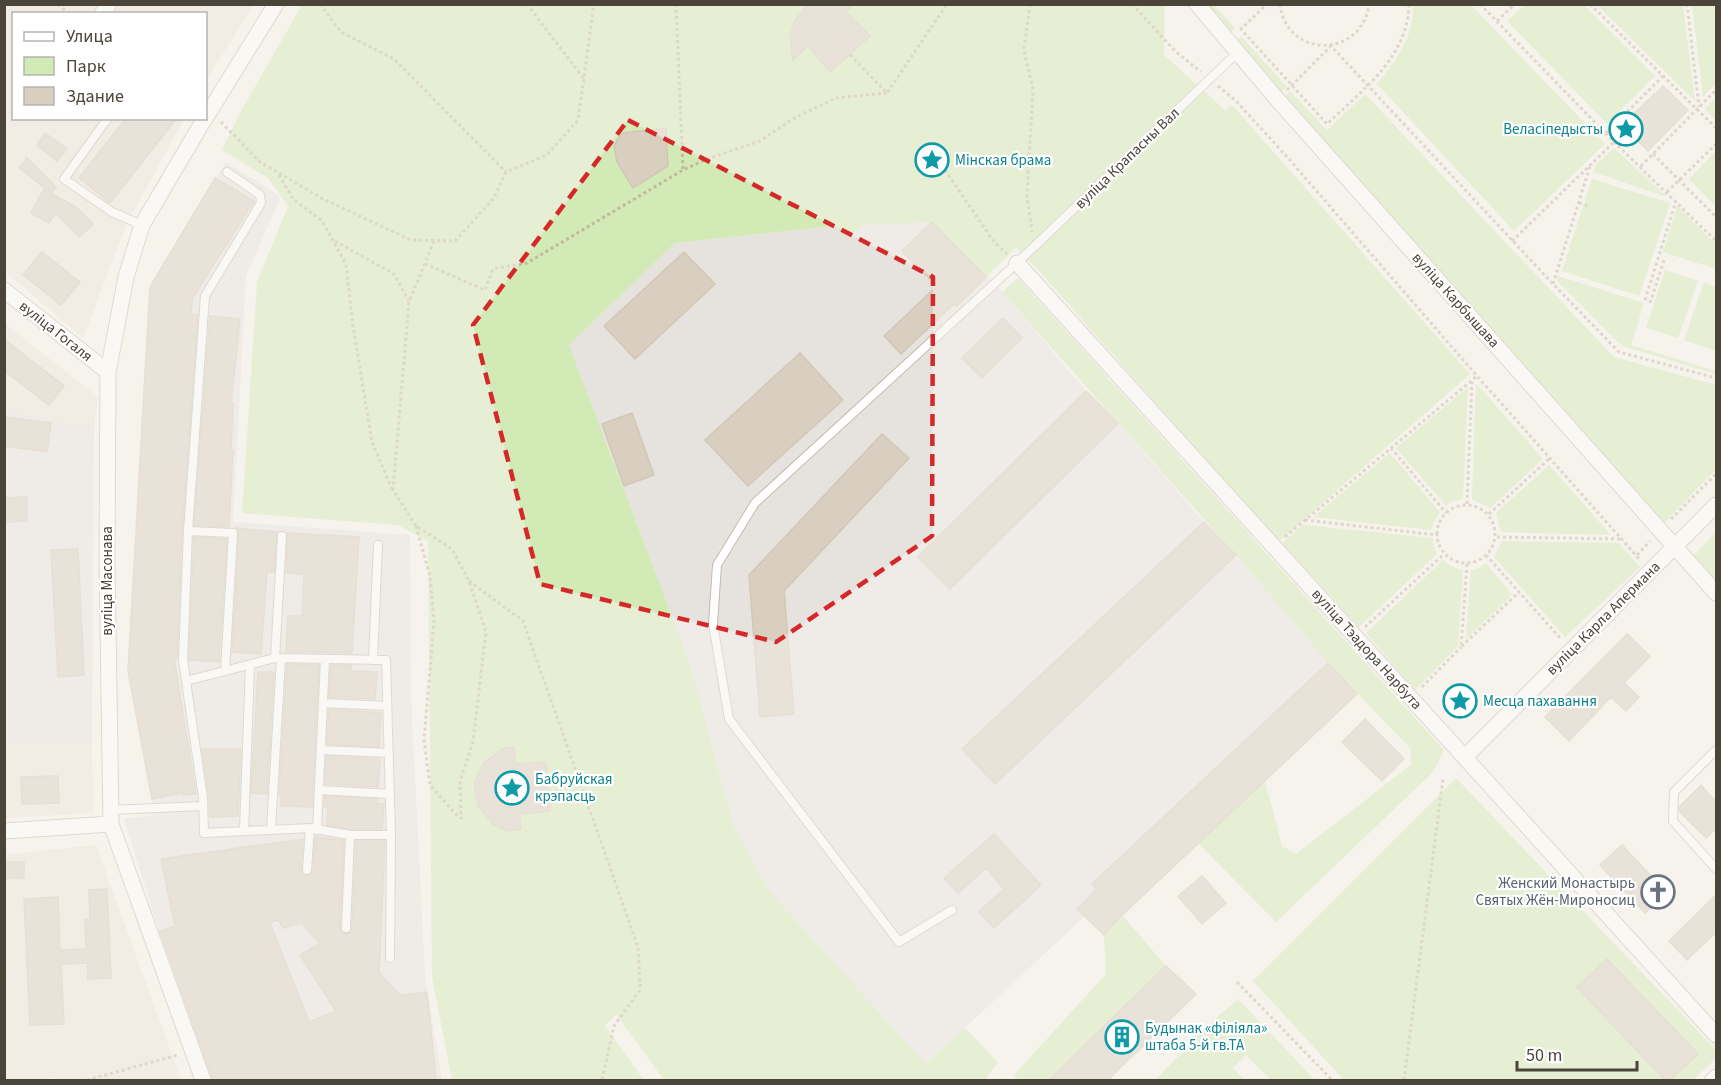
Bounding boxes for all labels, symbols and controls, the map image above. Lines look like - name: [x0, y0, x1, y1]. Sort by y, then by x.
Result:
- legend: [12, 12, 207, 120]
- text: Улица: [66, 24, 113, 49]
- text: Парк: [66, 54, 106, 79]
- text: Здание: [66, 84, 124, 109]
- street label: вуліца Крапасны Вал: [1070, 103, 1184, 214]
- place icon: Веласіпедысты: [1608, 111, 1644, 147]
- place label: Веласіпедысты: [1503, 119, 1603, 140]
- place icon: Мінская брама: [914, 142, 950, 178]
- place label: Мінская брама: [955, 150, 1051, 171]
- street label: вуліца Карбышава: [1407, 248, 1504, 353]
- street label: вуліца Гогаля: [15, 296, 97, 367]
- street label: вуліца Масонава: [97, 526, 118, 636]
- street label: вуліца Карла Апермана: [1542, 557, 1665, 680]
- street label: вуліца Тэадора Нарбута: [1307, 584, 1427, 714]
- place icon: Месца пахавання: [1442, 683, 1478, 719]
- place label: Месца пахавання: [1483, 691, 1597, 712]
- place label: Бабруйская крэпасць: [535, 769, 613, 807]
- place icon: Бабруйская крэпасць: [494, 770, 530, 806]
- place label: Женский Монастырь Святых Жён-Мироносиц: [1475, 873, 1636, 911]
- church icon: Женский Монастырь Святых Жён-Мироносиц: [1640, 874, 1676, 910]
- place label: Будынак «філіяла» штаба 5-й гв.ТА: [1145, 1018, 1267, 1056]
- building icon: Будынак «філіяла» штаба 5-й гв.ТА: [1104, 1019, 1140, 1055]
- scale bar: [1517, 1034, 1637, 1072]
- text: 50 m: [1526, 1043, 1562, 1068]

